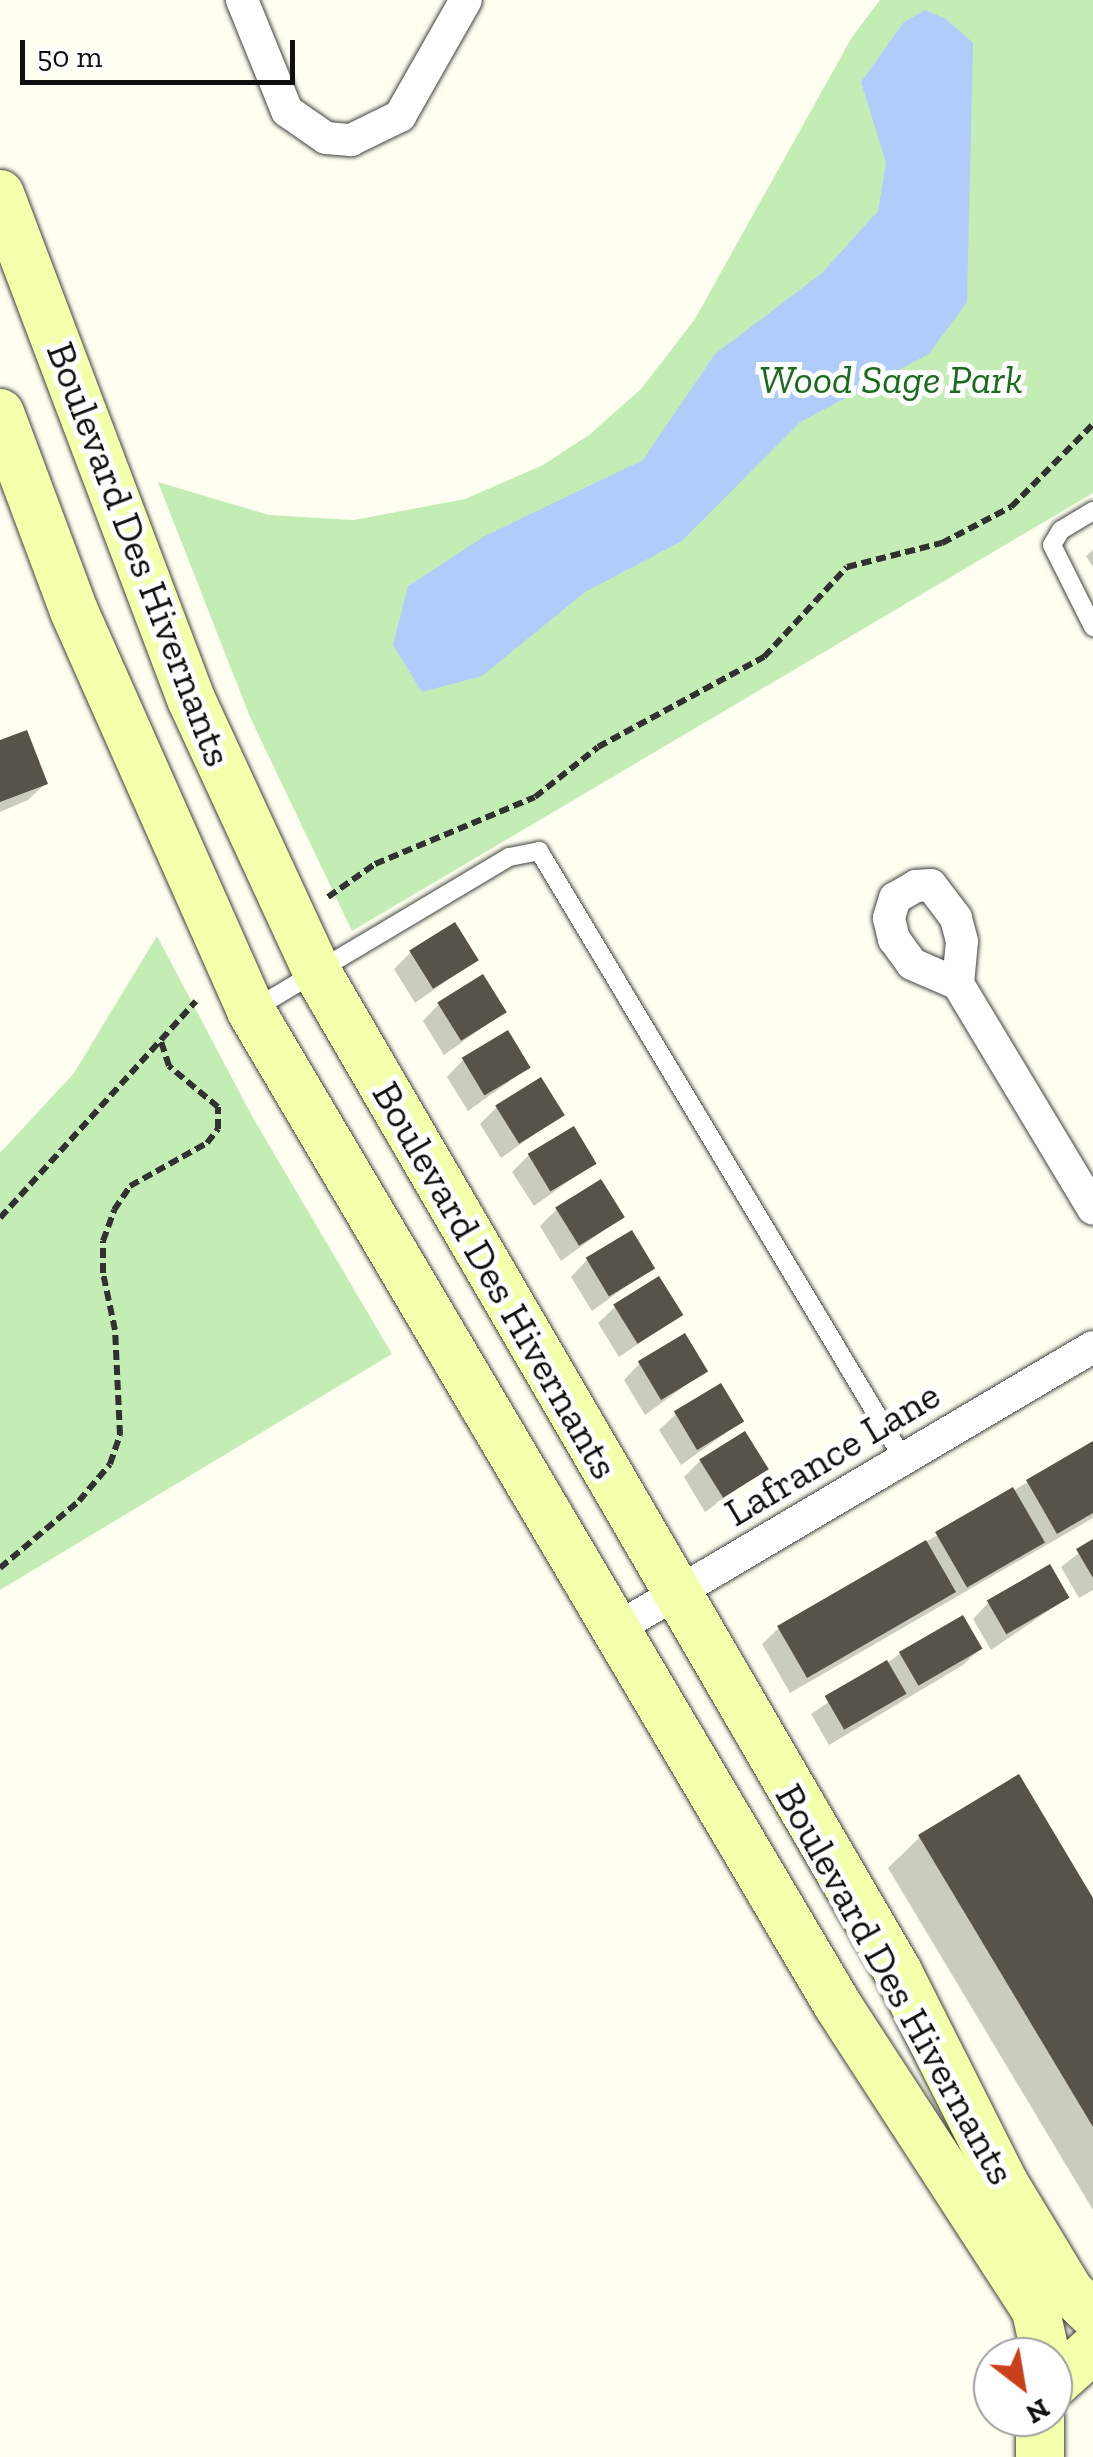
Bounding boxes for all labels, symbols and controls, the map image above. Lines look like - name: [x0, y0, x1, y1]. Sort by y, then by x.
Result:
- scale bar: [25, 20, 300, 82]
- text: 50 m: [37, 39, 102, 75]
- street label: Boulevard Des Hivernants: [37, 335, 243, 773]
- park label: Wood Sage Park: [759, 355, 1023, 403]
- street label: Boulevard Des Hivernants: [363, 1073, 629, 1487]
- street label: Lafrance Lane: [716, 1370, 948, 1536]
- street label: Boulevard Des Hivernants: [766, 1775, 1026, 2193]
- north arrow: [973, 2337, 1073, 2437]
- text: N: [1020, 2392, 1055, 2431]

